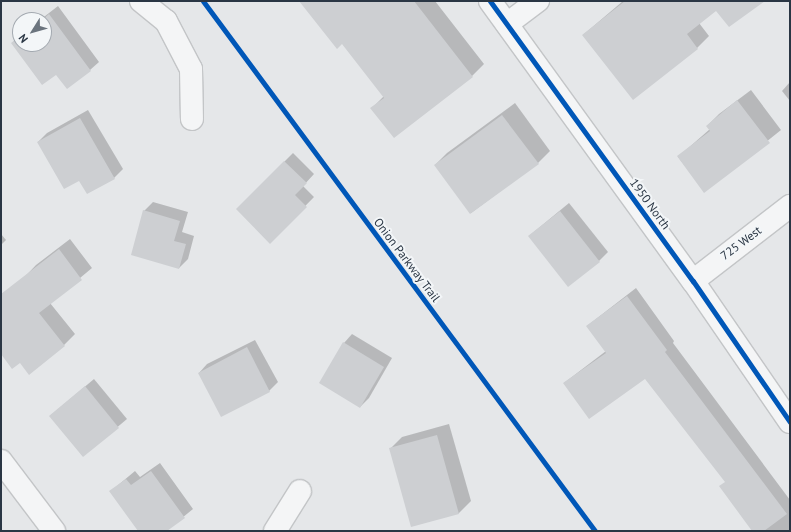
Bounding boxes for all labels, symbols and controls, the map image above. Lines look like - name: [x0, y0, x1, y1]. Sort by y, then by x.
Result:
- north arrow: [12, 12, 52, 52]
- text: N: [15, 32, 31, 46]
- street label: 1950 North: [627, 176, 673, 232]
- street label: Onion Parkway Trail: [371, 215, 443, 305]
- street label: 725 West: [718, 223, 764, 263]

